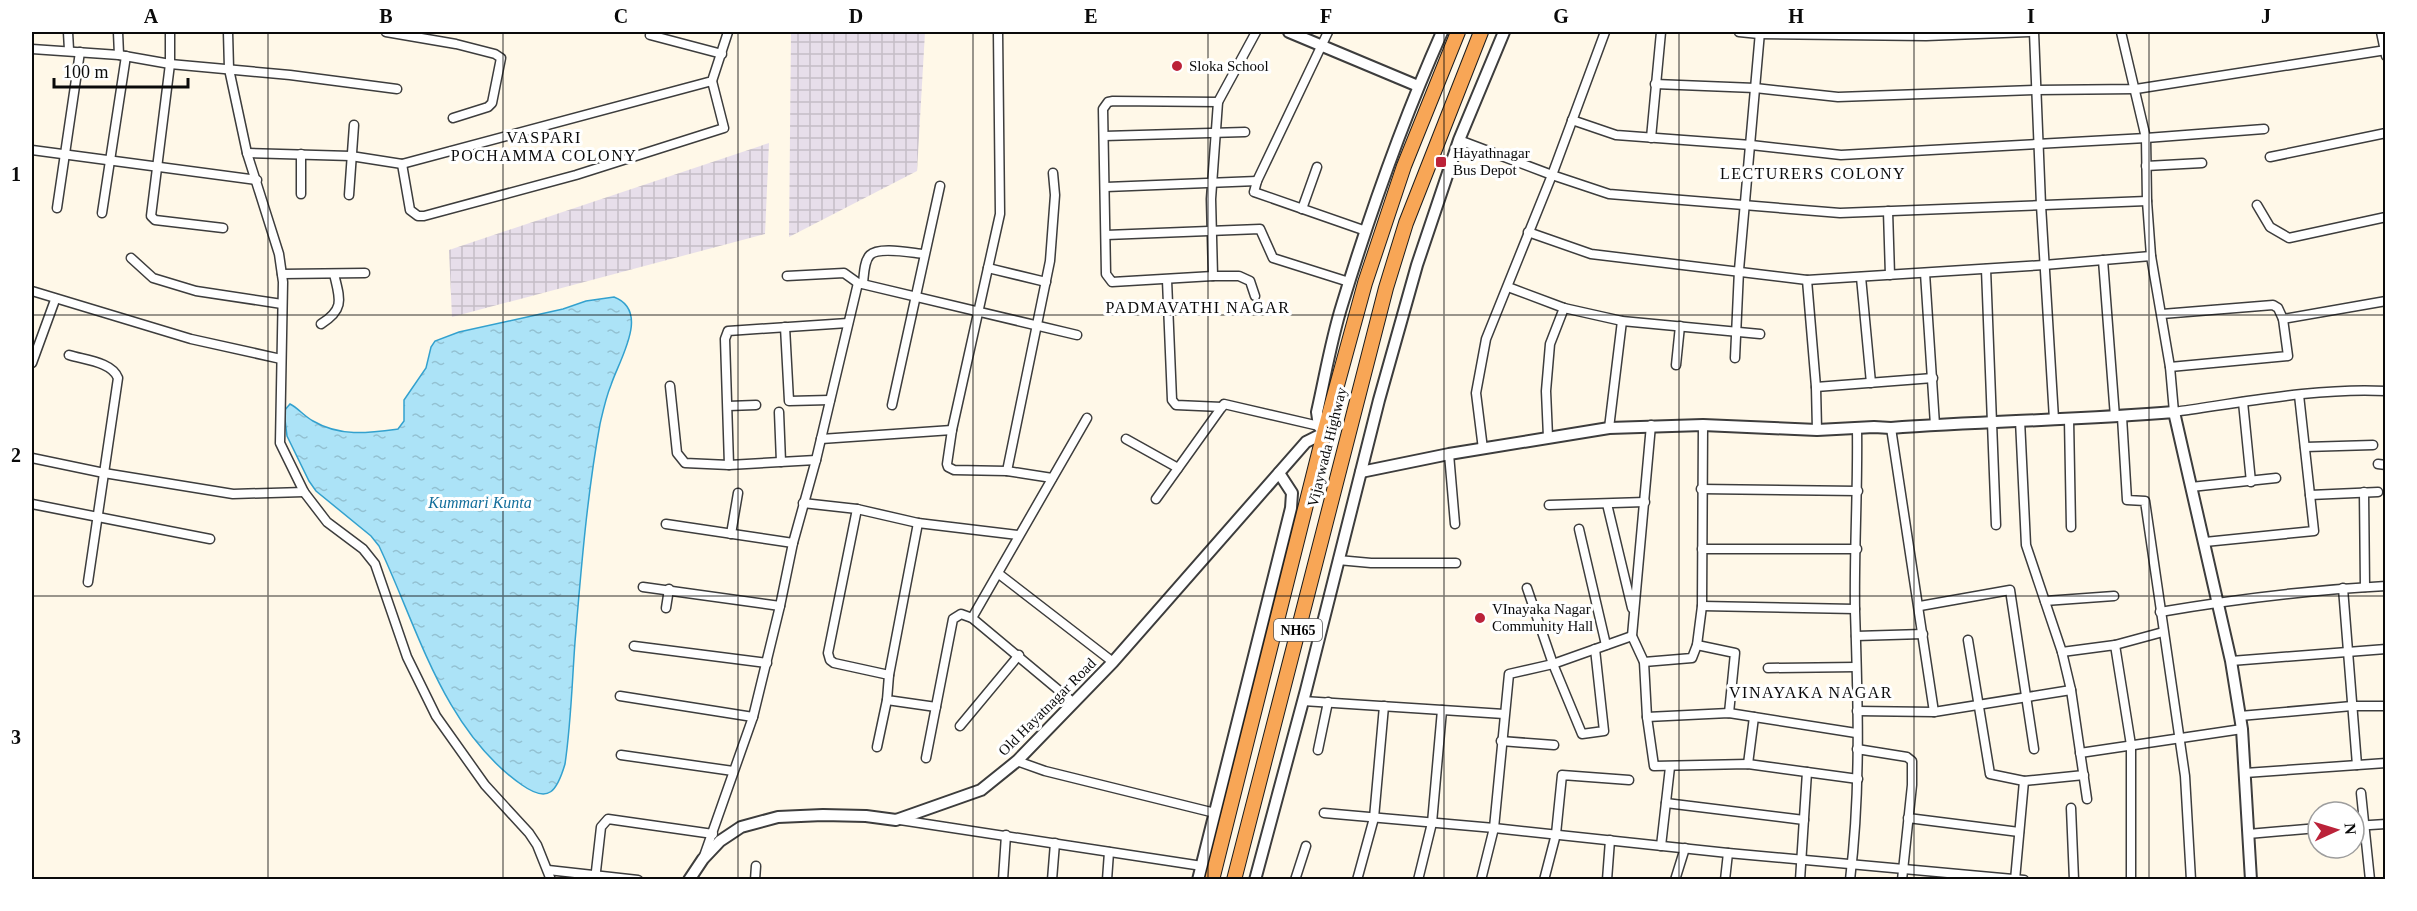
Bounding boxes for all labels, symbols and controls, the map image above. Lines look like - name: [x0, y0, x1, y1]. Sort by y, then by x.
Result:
- text: A: [144, 5, 159, 27]
- text: B: [379, 5, 393, 27]
- text: C: [614, 5, 628, 27]
- text: D: [849, 5, 863, 27]
- text: E: [1084, 5, 1098, 27]
- text: F: [1320, 5, 1332, 27]
- text: G: [1553, 5, 1569, 27]
- text: H: [1788, 5, 1804, 27]
- text: I: [2027, 5, 2035, 27]
- text: J: [2261, 5, 2271, 27]
- scale bar: [54, 51, 188, 89]
- place label: Sloka School: [1189, 58, 1269, 74]
- marker: Sloka School: [1170, 59, 1184, 73]
- text: 100 m: [63, 62, 109, 82]
- district label: VASPARI POCHAMMA COLONY: [451, 129, 637, 164]
- place label: Hayathnagar Bus Depot: [1453, 145, 1530, 178]
- marker: Hayathnagar Bus Depot: [1434, 155, 1448, 169]
- text: 1: [11, 163, 21, 185]
- district label: LECTURERS COLONY: [1720, 165, 1906, 182]
- district label: PADMAVATHI NAGAR: [1105, 299, 1291, 316]
- street label: Vijaywada Highway: [1304, 385, 1350, 509]
- text: 2: [11, 444, 21, 466]
- water label: Kummari Kunta: [427, 494, 532, 511]
- place label: VInayaka Nagar Community Hall: [1492, 601, 1593, 634]
- marker: VInayaka Nagar Community Hall: [1473, 611, 1487, 625]
- road number: NH65: [1274, 619, 1322, 641]
- street label: Old Hayatnagar Road: [995, 655, 1099, 759]
- district label: VINAYAKA NAGAR: [1729, 684, 1893, 701]
- text: 3: [11, 726, 21, 748]
- north arrow: [2306, 800, 2366, 860]
- text: N: [2342, 823, 2359, 836]

